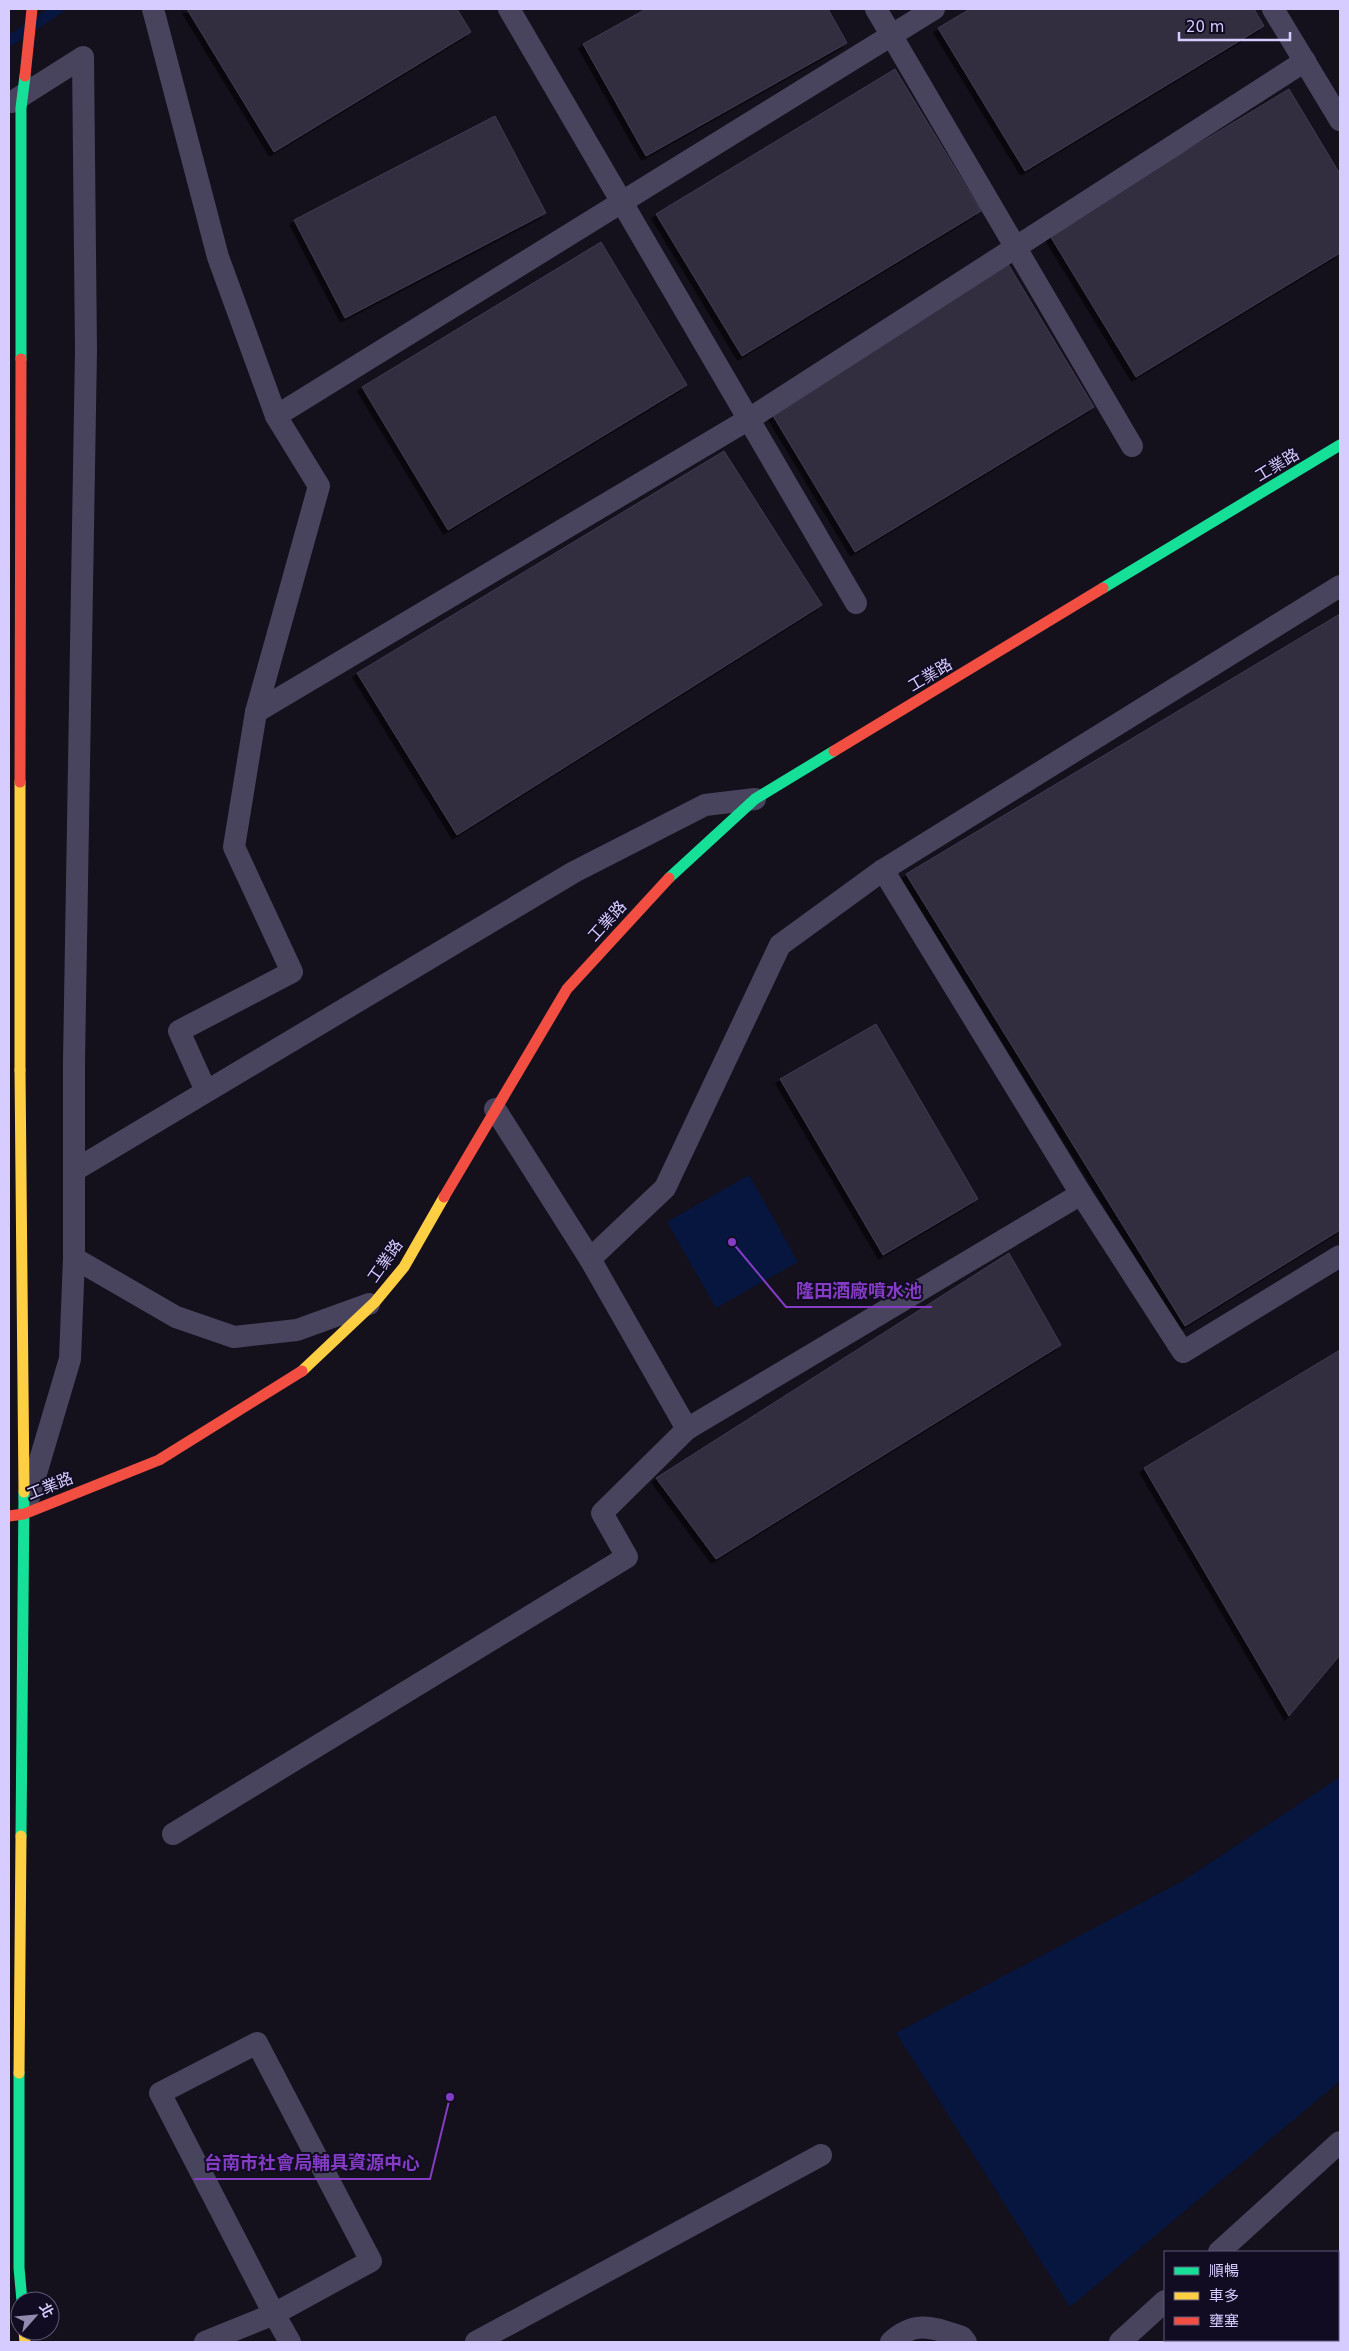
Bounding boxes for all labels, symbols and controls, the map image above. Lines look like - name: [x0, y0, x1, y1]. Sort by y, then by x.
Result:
- scale bar: [1179, 10, 1290, 42]
- text: 20 m: [1186, 18, 1224, 36]
- street label: 工業路: [1252, 444, 1302, 486]
- street label: 工業路: [905, 654, 955, 696]
- street label: 工業路: [584, 897, 630, 945]
- street label: 工業路: [363, 1236, 407, 1286]
- callout: 隆田酒廠噴水池: [786, 1274, 932, 1307]
- text: 隆田酒廠噴水池: [796, 1280, 922, 1301]
- street label: 工業路: [24, 1468, 76, 1504]
- callout: 台南市社會局輔具資源中心: [194, 2146, 430, 2179]
- text: 台南市社會局輔具資源中心: [204, 2152, 420, 2173]
- legend: [1164, 2251, 1339, 2341]
- text: 順暢: [1209, 2262, 1239, 2280]
- text: 車多: [1209, 2287, 1239, 2305]
- north arrow: [10, 2291, 60, 2341]
- text: 北: [36, 2300, 57, 2320]
- text: 壅塞: [1209, 2312, 1239, 2330]

